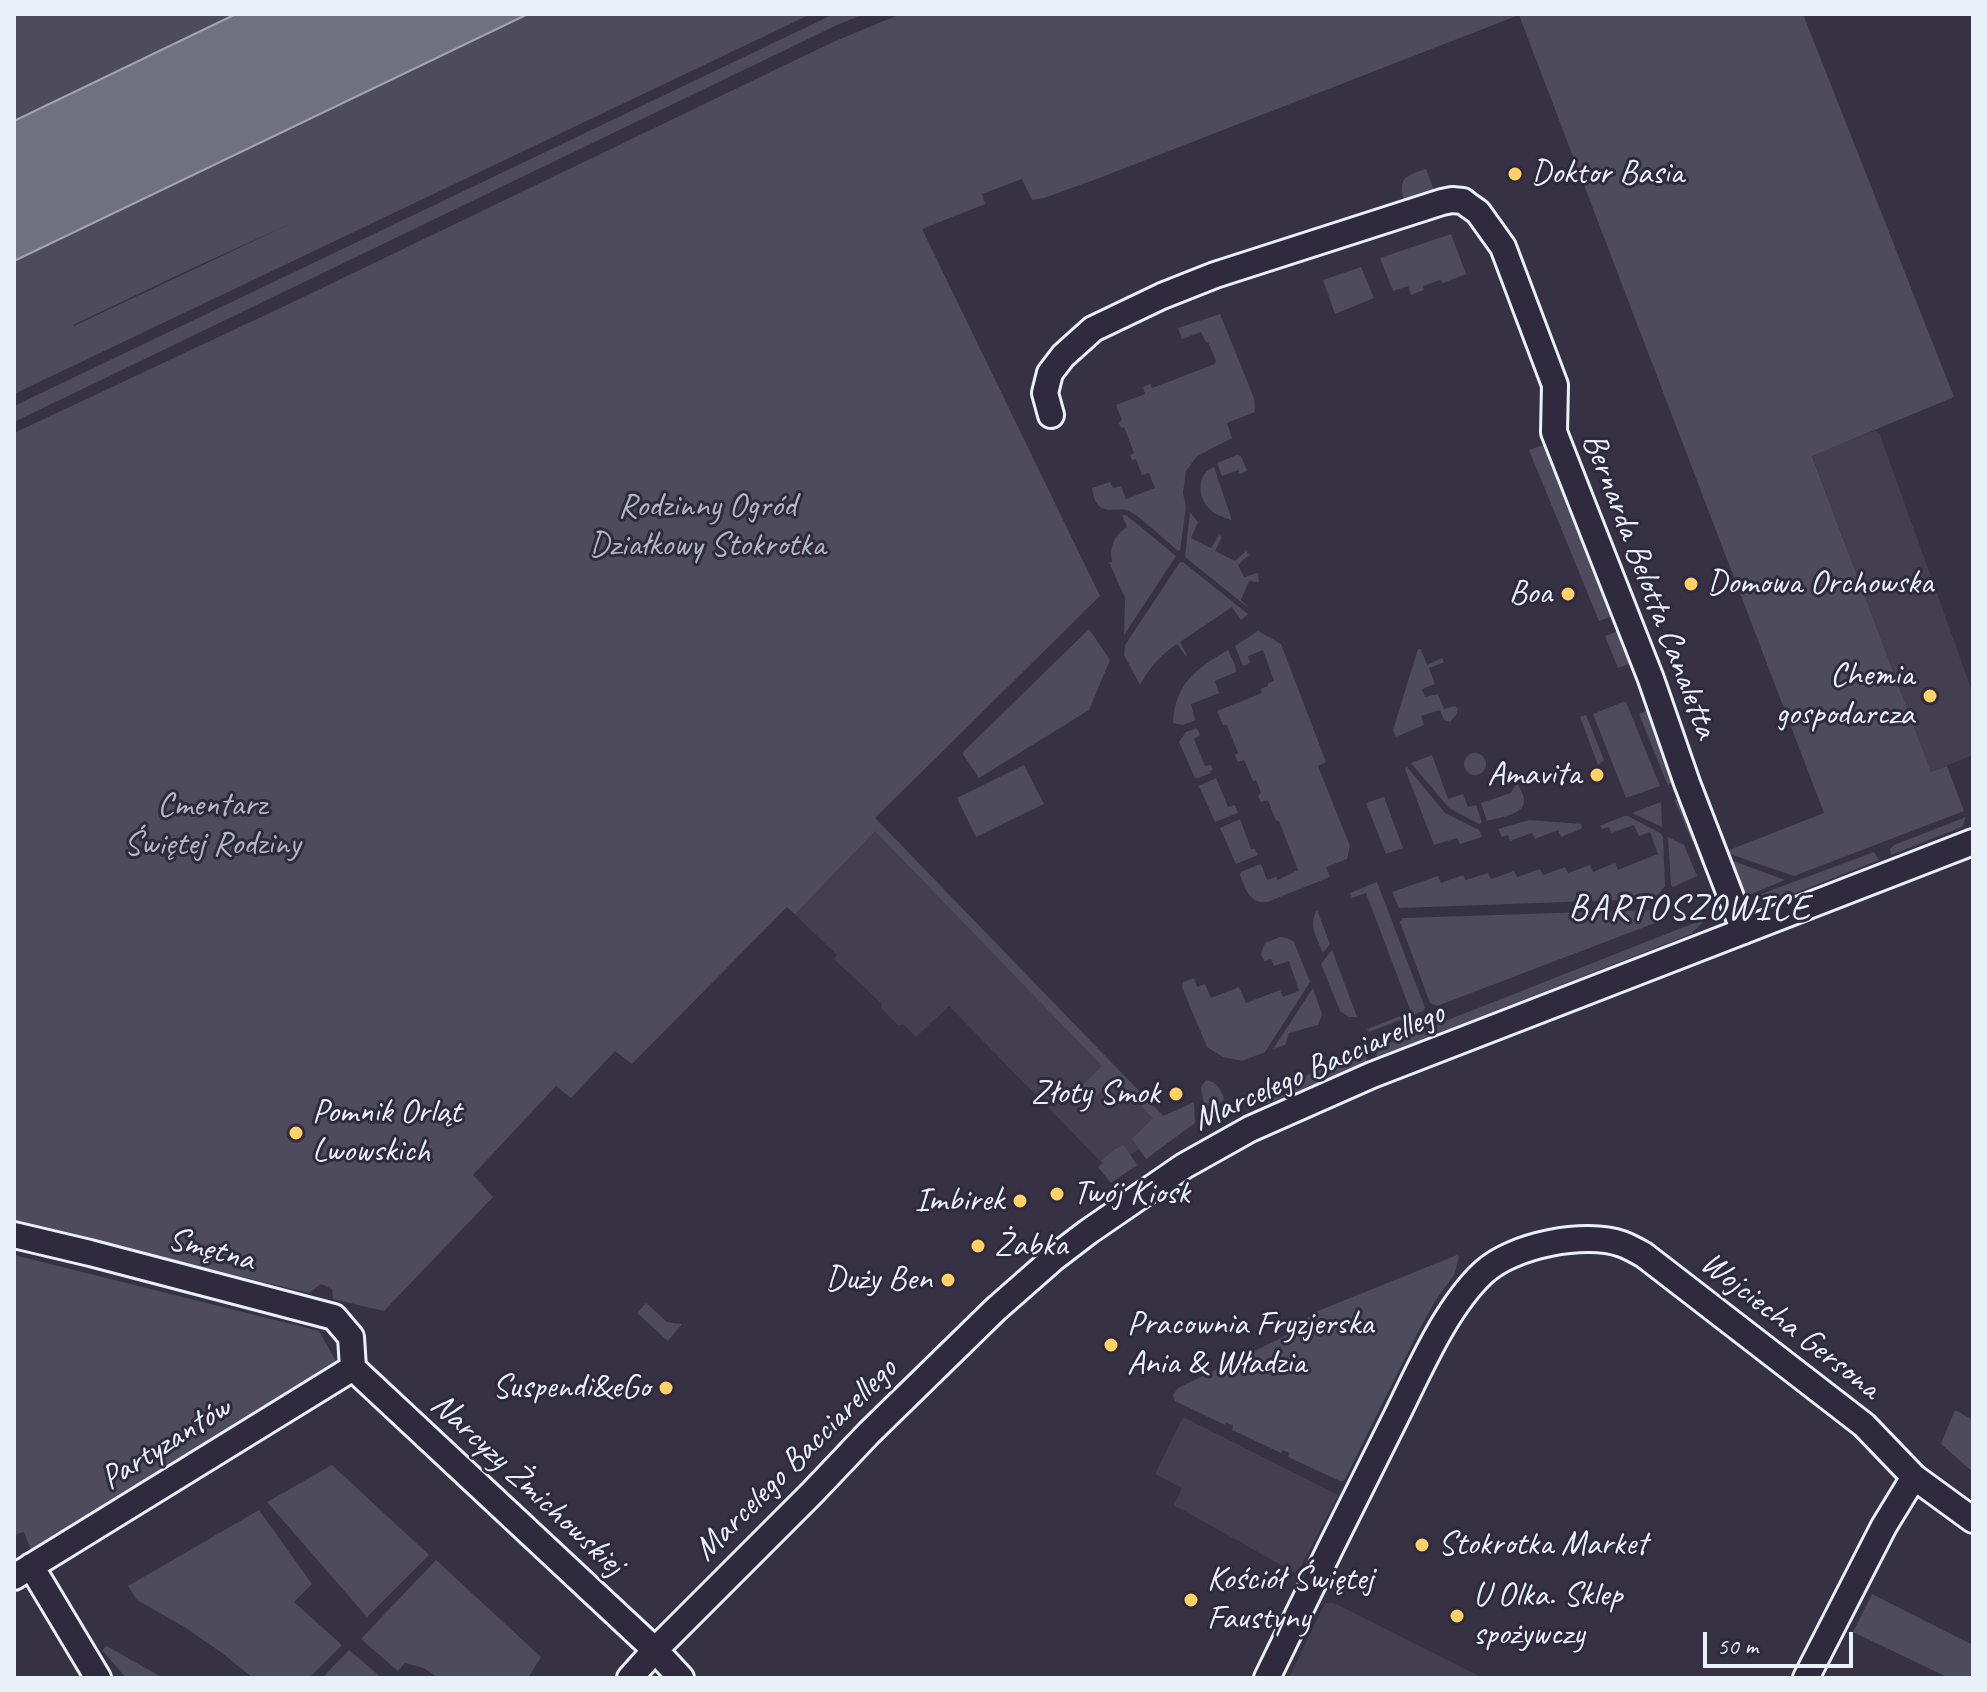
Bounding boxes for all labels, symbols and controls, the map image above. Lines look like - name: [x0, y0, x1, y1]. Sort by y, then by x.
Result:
- place label: Doktor Basia: [1531, 154, 1684, 194]
- marker: Doktor Basia: [1506, 165, 1524, 183]
- street label: Bernarda Belotta Canaletta: [1572, 428, 1726, 744]
- park label: Rodzinny Ogród Działkowy Stokrotka: [589, 487, 825, 566]
- place label: Domowa Orchowska: [1707, 564, 1933, 604]
- place label: Boa: [1509, 574, 1552, 614]
- marker: Domowa Orchowska: [1682, 575, 1700, 593]
- marker: Boa: [1559, 585, 1577, 603]
- place label: Chemia gospodarcza: [1776, 656, 1914, 736]
- marker: Chemia gospodarcza: [1921, 687, 1939, 705]
- place label: Amavita: [1487, 755, 1581, 795]
- marker: Amavita: [1588, 766, 1606, 784]
- park label: Cmentarz Świętej Rodziny: [124, 786, 300, 866]
- district label: BARTOSZOWICE: [1570, 888, 1810, 932]
- street label: Marcelego Bacciarellego: [1187, 993, 1451, 1141]
- place label: Złoty Smok: [1031, 1074, 1160, 1114]
- marker: Złoty Smok: [1167, 1085, 1185, 1103]
- place label: Pomnik Orląt Lwowskich: [312, 1093, 461, 1172]
- marker: Pomnik Orląt Lwowskich: [287, 1124, 305, 1142]
- place label: Twój Kiosk: [1073, 1174, 1190, 1214]
- place label: Imbirek: [915, 1181, 1004, 1221]
- marker: Twój Kiosk: [1048, 1185, 1066, 1203]
- marker: Imbirek: [1011, 1192, 1029, 1210]
- street label: Smętna: [163, 1219, 259, 1281]
- place label: Żabka: [994, 1226, 1067, 1266]
- marker: Żabka: [969, 1237, 987, 1255]
- street label: Wojciecha Gersona: [1692, 1243, 1888, 1409]
- place label: Duży Ben: [825, 1260, 932, 1300]
- marker: Duży Ben: [939, 1271, 957, 1289]
- place label: Pracownia Fryzjerska Ania & Władzia: [1127, 1305, 1373, 1384]
- marker: Pracownia Fryzjerska Ania & Władzia: [1102, 1336, 1120, 1354]
- street label: Marcelego Bacciarellego: [686, 1350, 906, 1570]
- place label: Suspendi&eGo: [492, 1368, 650, 1408]
- marker: Suspendi&eGo: [657, 1379, 675, 1397]
- street label: Narcyzy Żmichowskiej: [422, 1385, 632, 1585]
- street label: Partyzantów: [94, 1388, 238, 1500]
- place label: Stokrotka Market: [1438, 1525, 1647, 1565]
- marker: Stokrotka Market: [1413, 1536, 1431, 1554]
- place label: Kościół Świętej Faustyny: [1207, 1560, 1373, 1640]
- place label: U Olka. Sklep spożywczy: [1473, 1576, 1622, 1656]
- marker: Kościół Świętej Faustyny: [1182, 1591, 1200, 1609]
- marker: U Olka. Sklep spożywczy: [1448, 1607, 1466, 1625]
- scale bar: [1707, 1616, 1857, 1666]
- text: 50 m: [1717, 1631, 1758, 1661]

